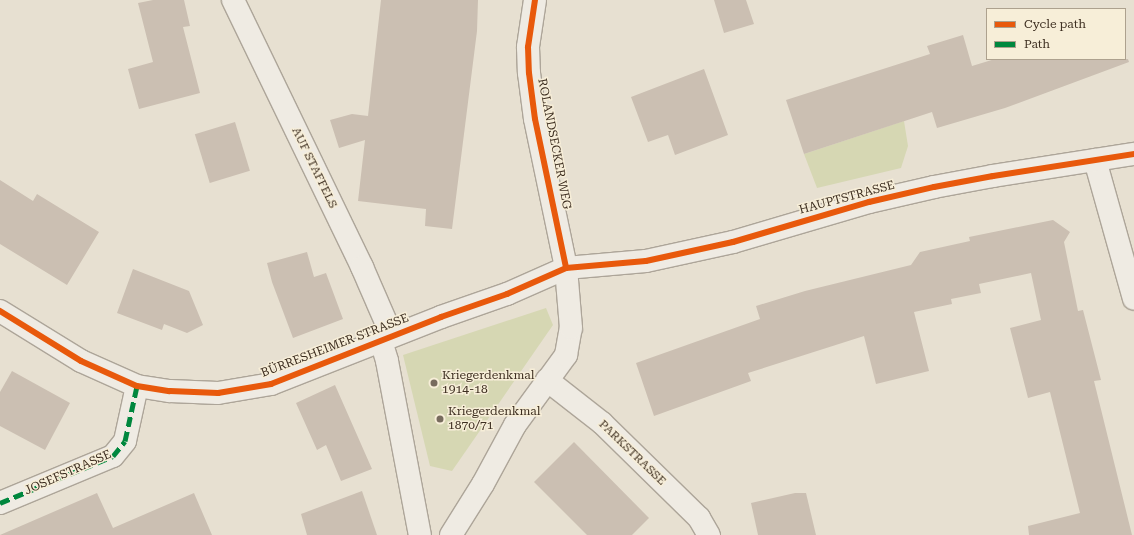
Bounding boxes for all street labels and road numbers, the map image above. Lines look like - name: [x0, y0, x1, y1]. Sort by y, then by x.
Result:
- street label: ROLANDSECKER WEG: [534, 77, 574, 211]
- street label: AUF STAFFELS: [288, 125, 340, 211]
- street label: HAUPTSTRASSE: [798, 178, 896, 218]
- street label: BÜRRESHEIMER STRASSE: [259, 311, 411, 381]
- street label: PARKSTRASSE: [595, 417, 669, 489]
- street label: JOSEFSTRASSE: [22, 447, 114, 499]

